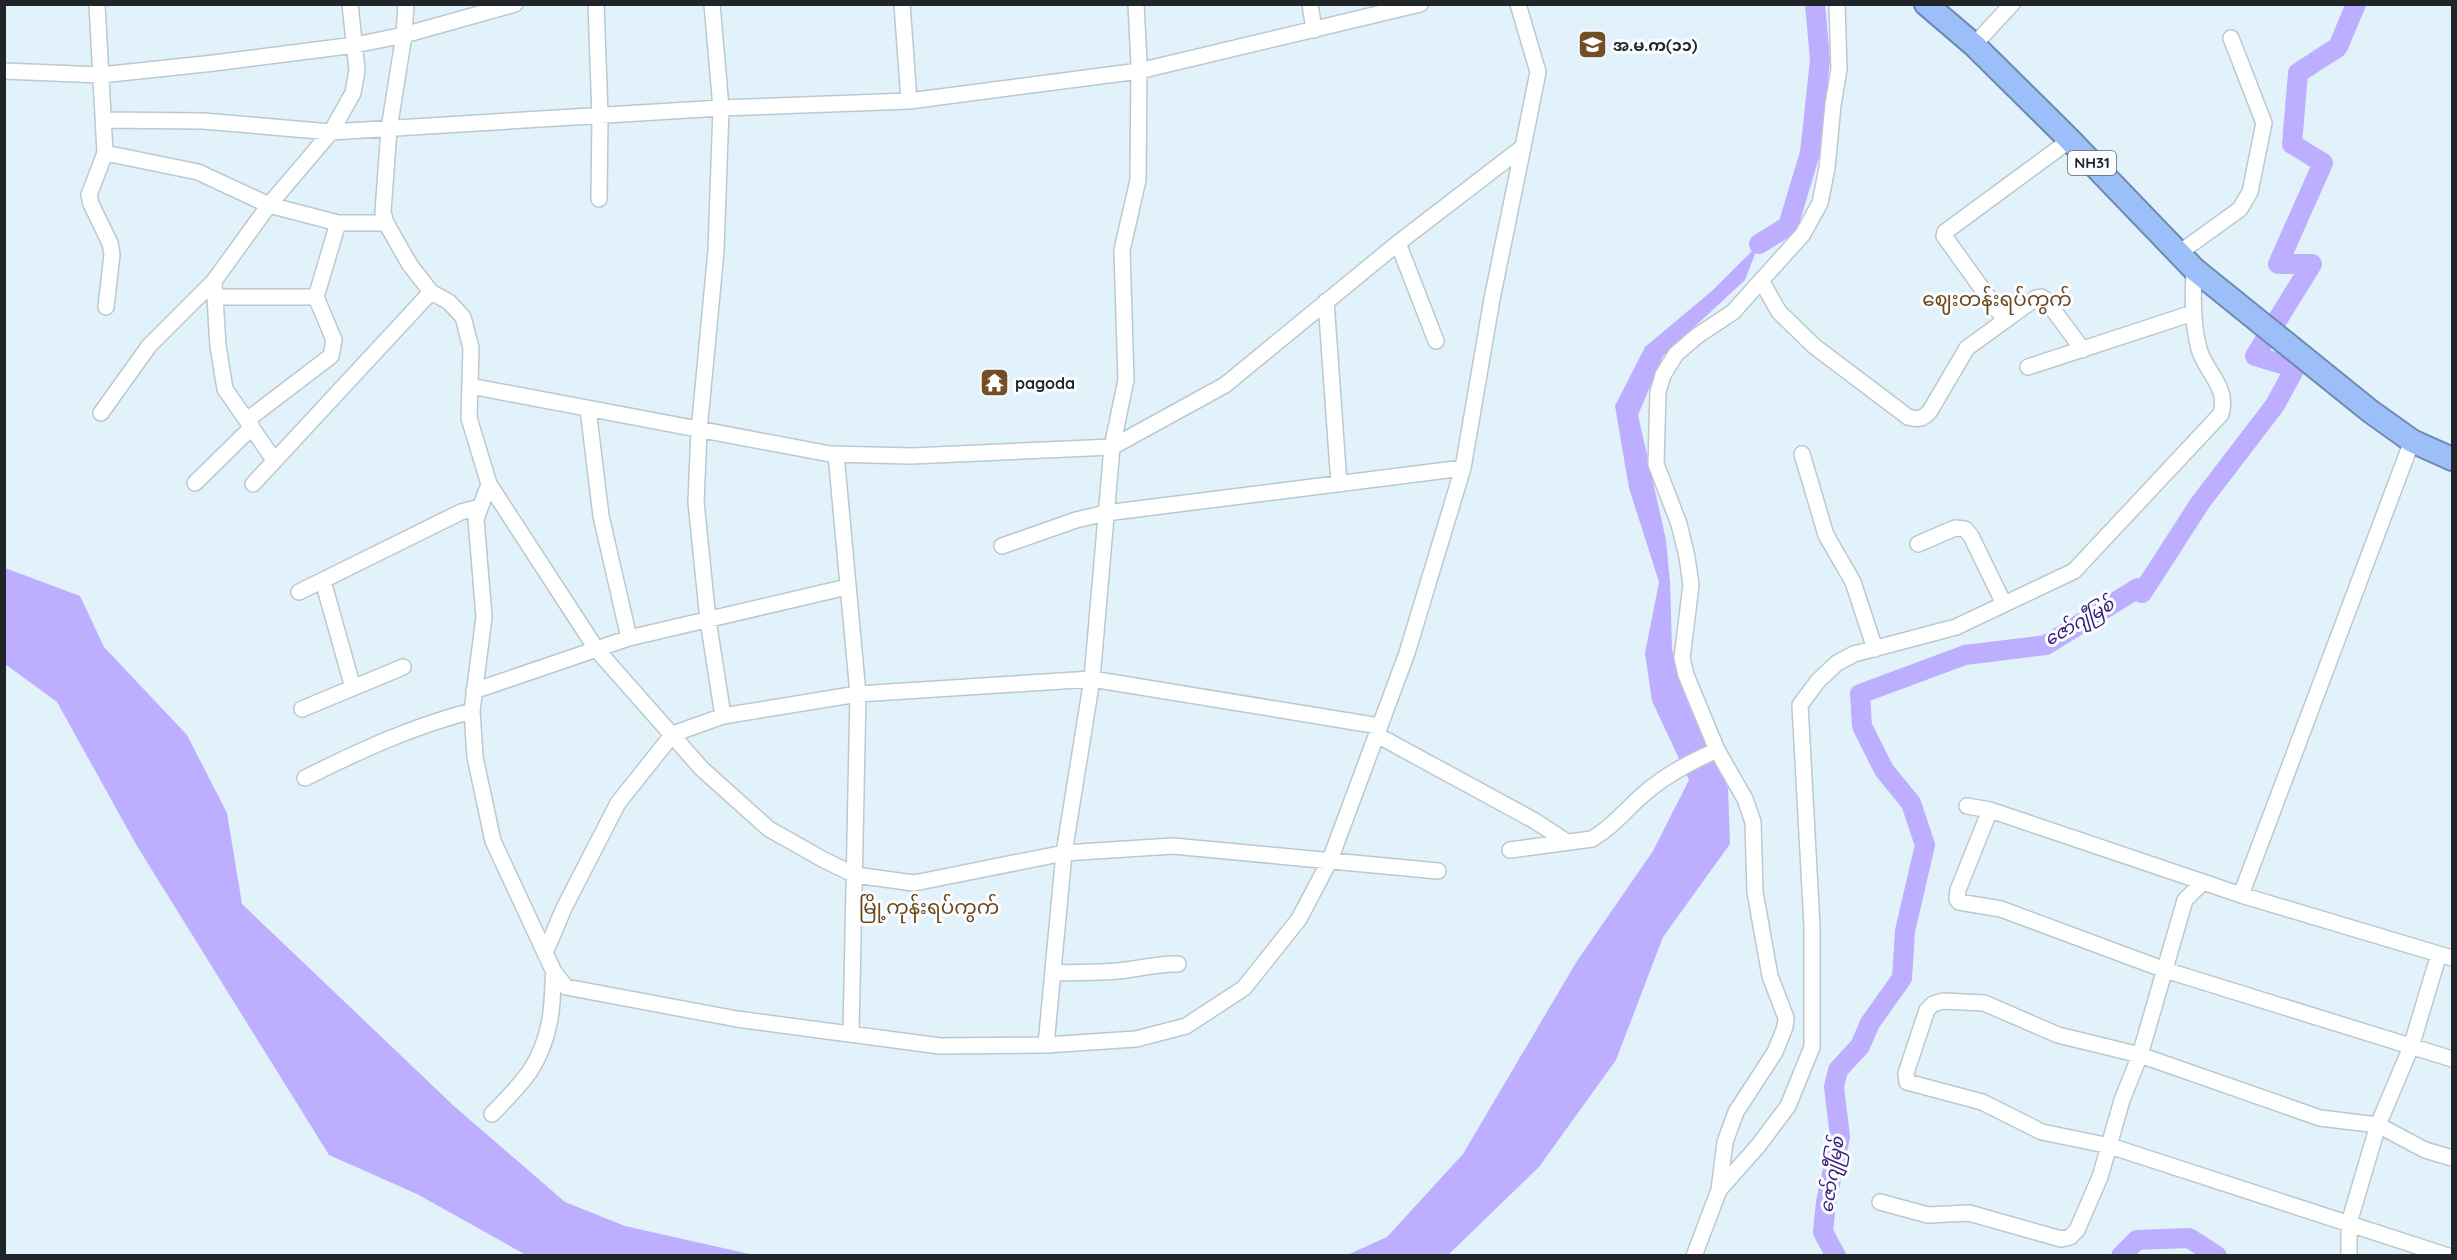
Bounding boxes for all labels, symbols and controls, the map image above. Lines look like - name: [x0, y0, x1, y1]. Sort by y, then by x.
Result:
- school or university icon: အ.မ.က(၁၁): [1576, 29, 1608, 61]
- place label: အ.မ.က(၁၁): [1613, 35, 1698, 55]
- road number: NH31: [2068, 151, 2116, 175]
- district label: ဈေးတန်းရပ်ကွက်: [1922, 285, 2072, 315]
- temple icon: pagoda: [978, 367, 1010, 399]
- place label: pagoda: [1015, 373, 1075, 393]
- water label: ဇော်ဂျီမြစ်: [2039, 591, 2121, 654]
- district label: မြို့ကုန်းရပ်ကွက်: [859, 893, 999, 924]
- water label: ဇော်ဂျီမြစ်: [1813, 1134, 1853, 1215]

